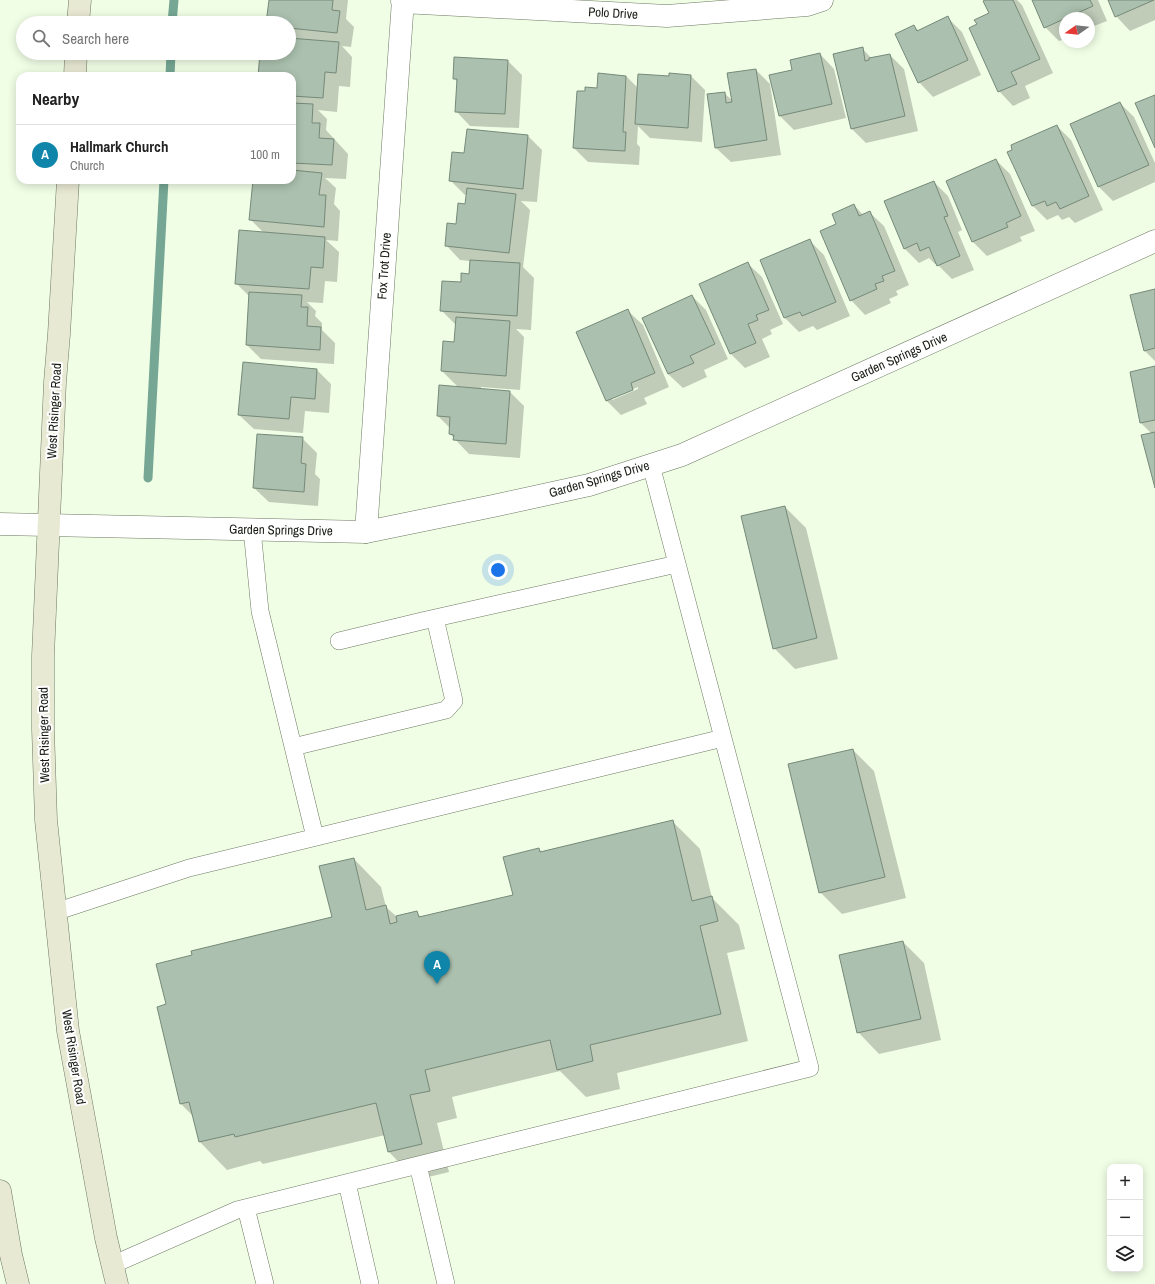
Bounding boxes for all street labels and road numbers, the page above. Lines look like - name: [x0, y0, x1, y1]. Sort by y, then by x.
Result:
- street label: Polo Drive: [588, 3, 638, 23]
- street label: Fox Trot Drive: [373, 232, 395, 300]
- street label: Garden Springs Drive: [848, 328, 950, 386]
- street label: West Risinger Road: [43, 363, 65, 459]
- street label: Garden Springs Drive: [547, 457, 651, 501]
- street label: Garden Springs Drive: [229, 521, 333, 539]
- street label: West Risinger Road: [35, 687, 53, 783]
- street label: West Risinger Road: [58, 1008, 90, 1106]

